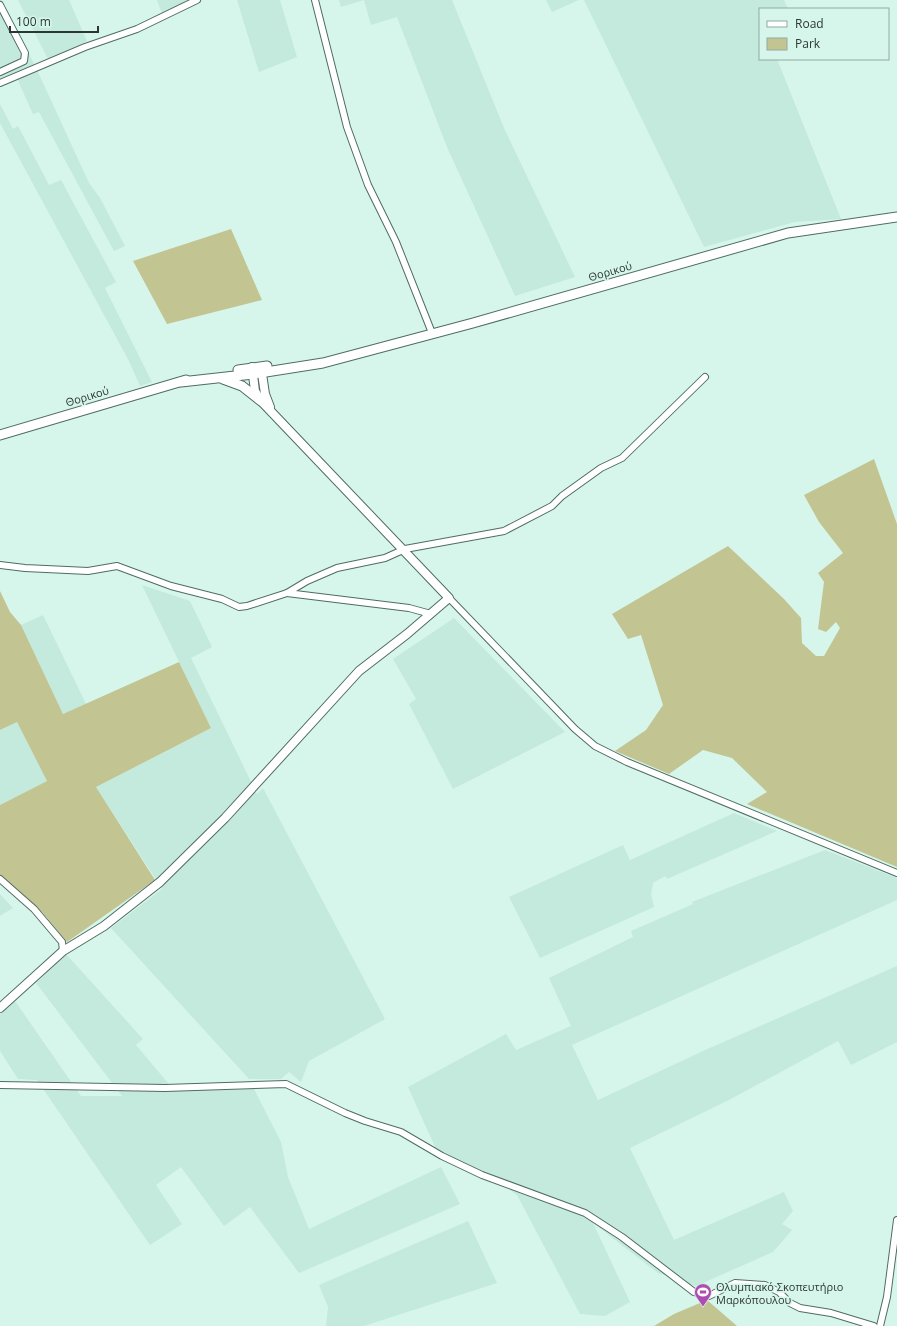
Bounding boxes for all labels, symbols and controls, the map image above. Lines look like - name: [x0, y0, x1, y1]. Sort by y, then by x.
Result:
- scale bar: [10, 8, 98, 34]
- legend: [759, 8, 889, 60]
- text: 100 m: [16, 13, 51, 30]
- text: Road: [795, 15, 824, 32]
- text: Park: [795, 35, 821, 52]
- street label: Θορικού: [586, 258, 634, 284]
- street label: Θορικού: [63, 382, 111, 410]
- place label: Ολυμπιακό Σκοπευτήριο Μαρκόπουλου: [716, 1279, 844, 1307]
- sports icon: Ολυμπιακό Σκοπευτήριο Μαρκόπουλου: [693, 1282, 713, 1307]

